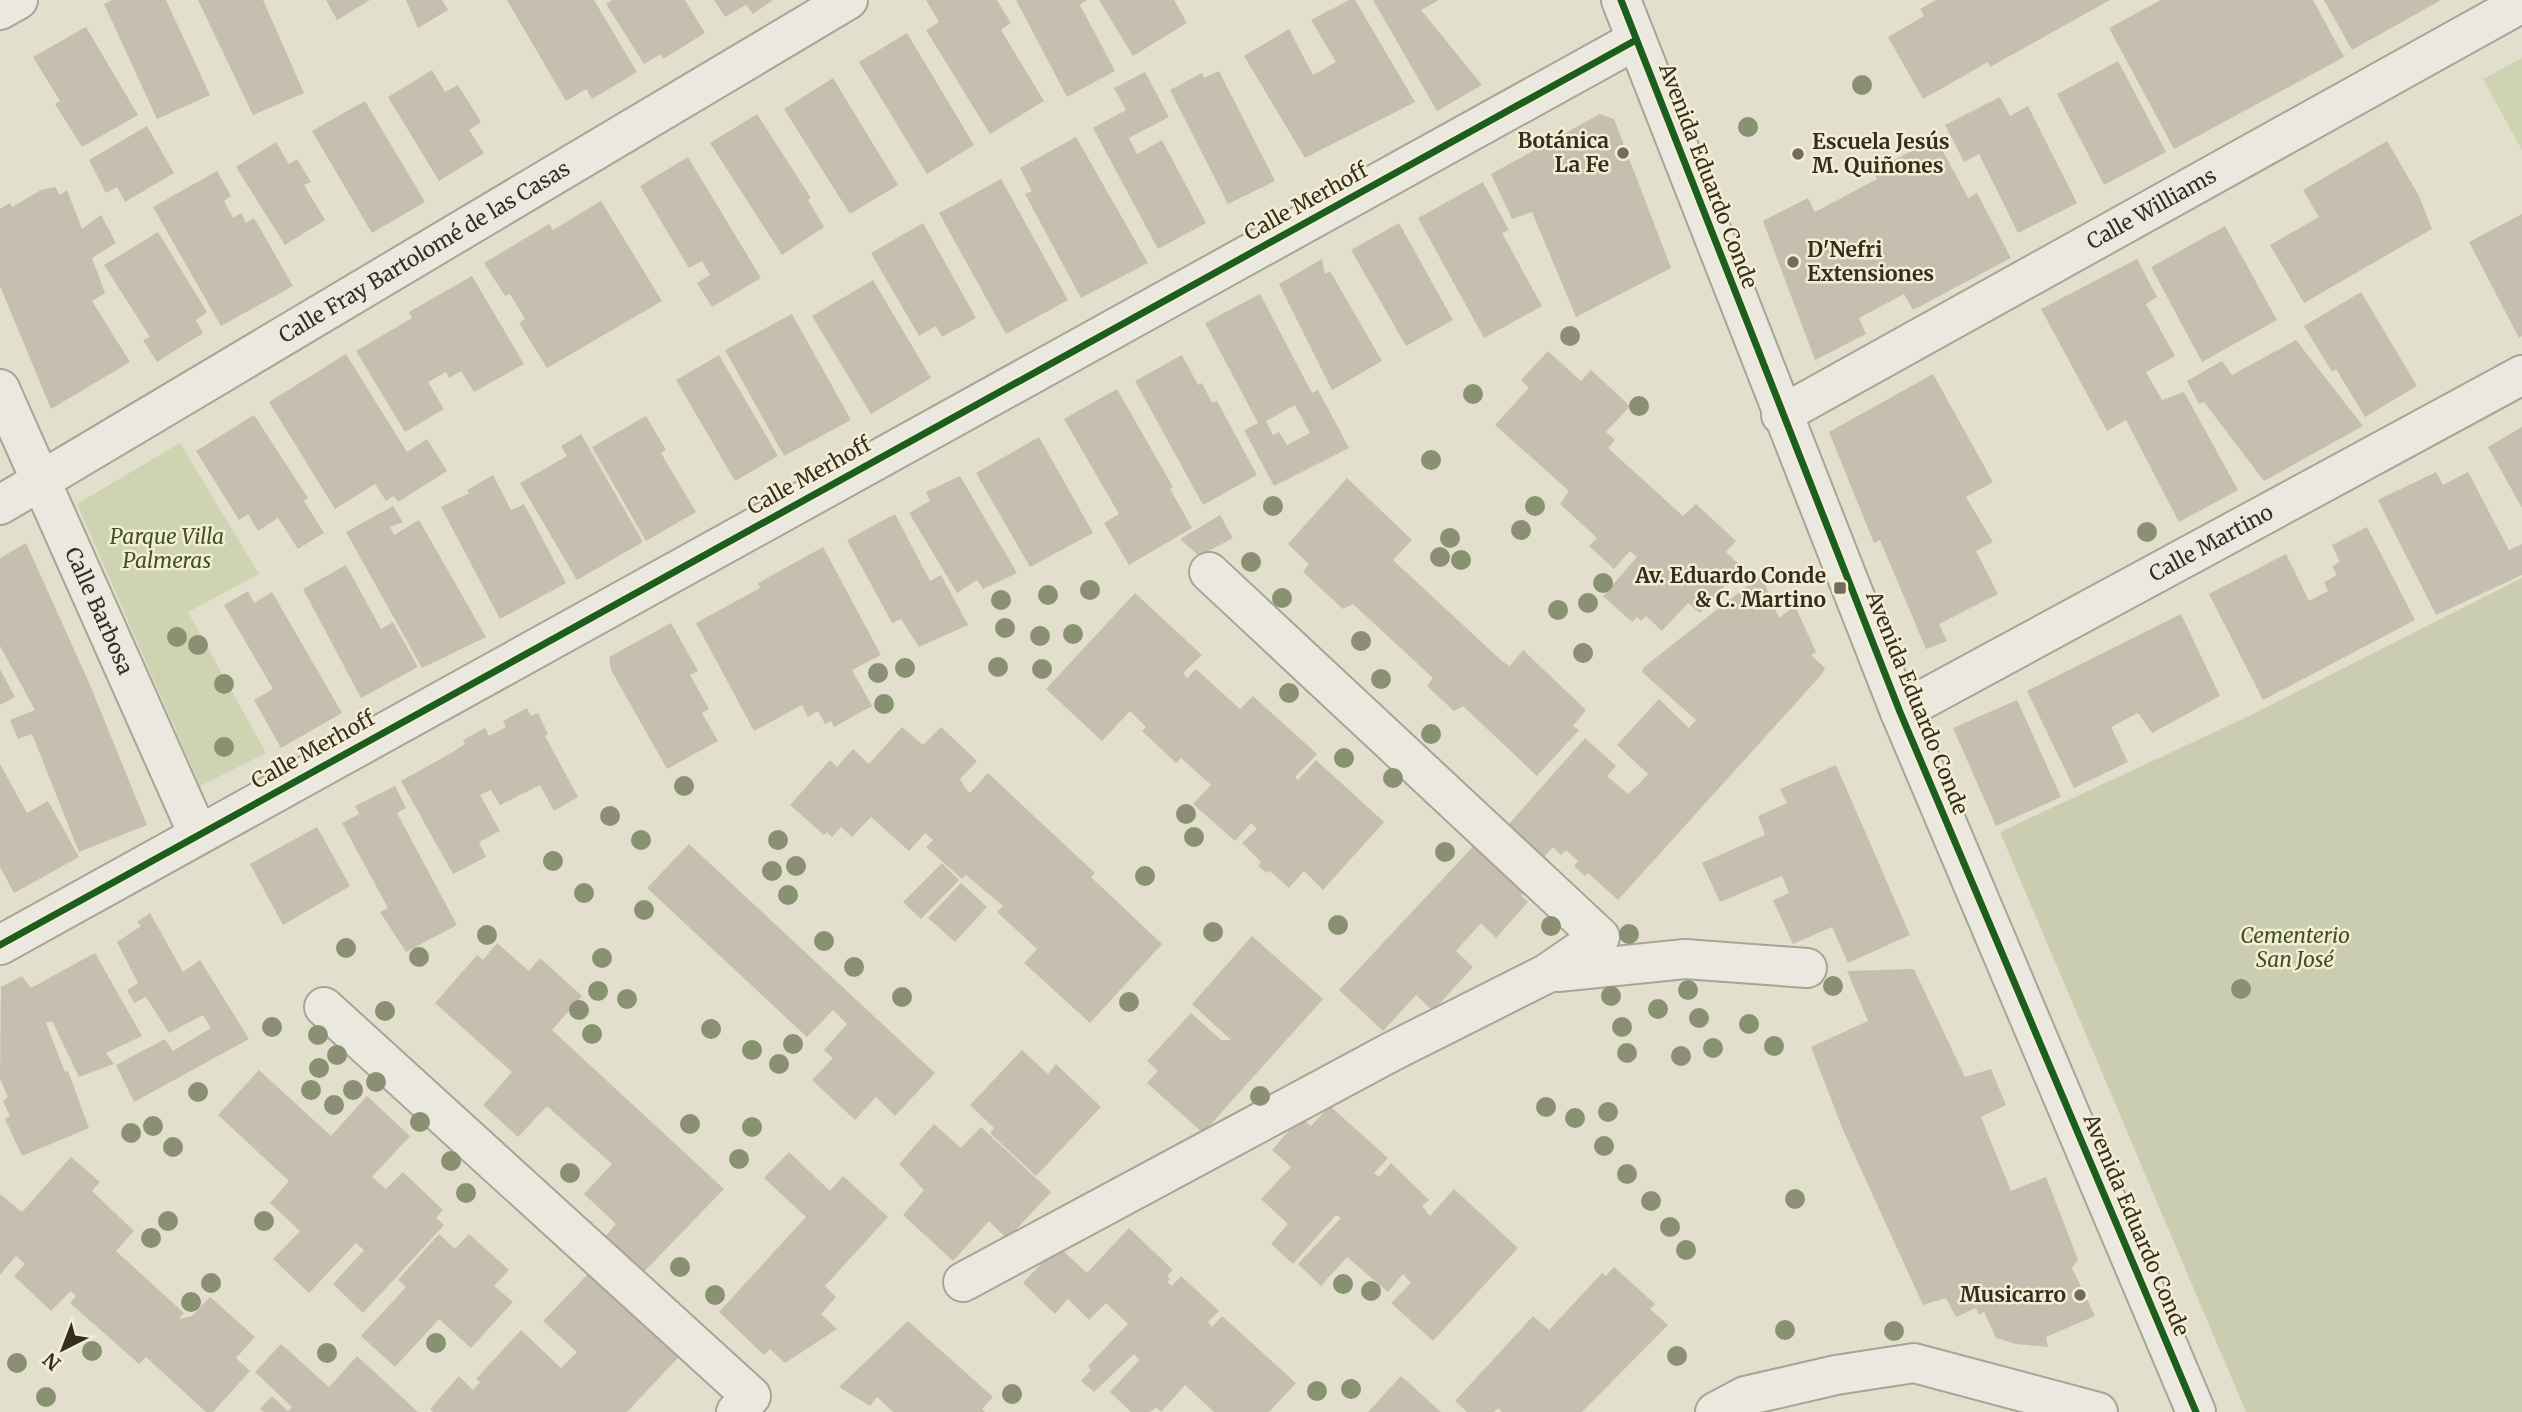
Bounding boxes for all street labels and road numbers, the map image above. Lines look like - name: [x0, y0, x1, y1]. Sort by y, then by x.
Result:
- street label: Avenida Eduardo Conde: [1653, 59, 1764, 292]
- street label: Calle Fray Bartolomé de las Casas: [274, 155, 575, 349]
- street label: Calle Merhoff: [1239, 156, 1373, 247]
- street label: Calle Williams: [2082, 162, 2221, 255]
- street label: Calle Merhoff: [742, 430, 876, 521]
- street label: Calle Martino: [2144, 498, 2278, 587]
- street label: Calle Barbosa: [59, 543, 139, 679]
- street label: Avenida Eduardo Conde: [1860, 586, 1975, 819]
- street label: Calle Merhoff: [246, 704, 380, 795]
- street label: Avenida Eduardo Conde: [2077, 1109, 2196, 1340]

